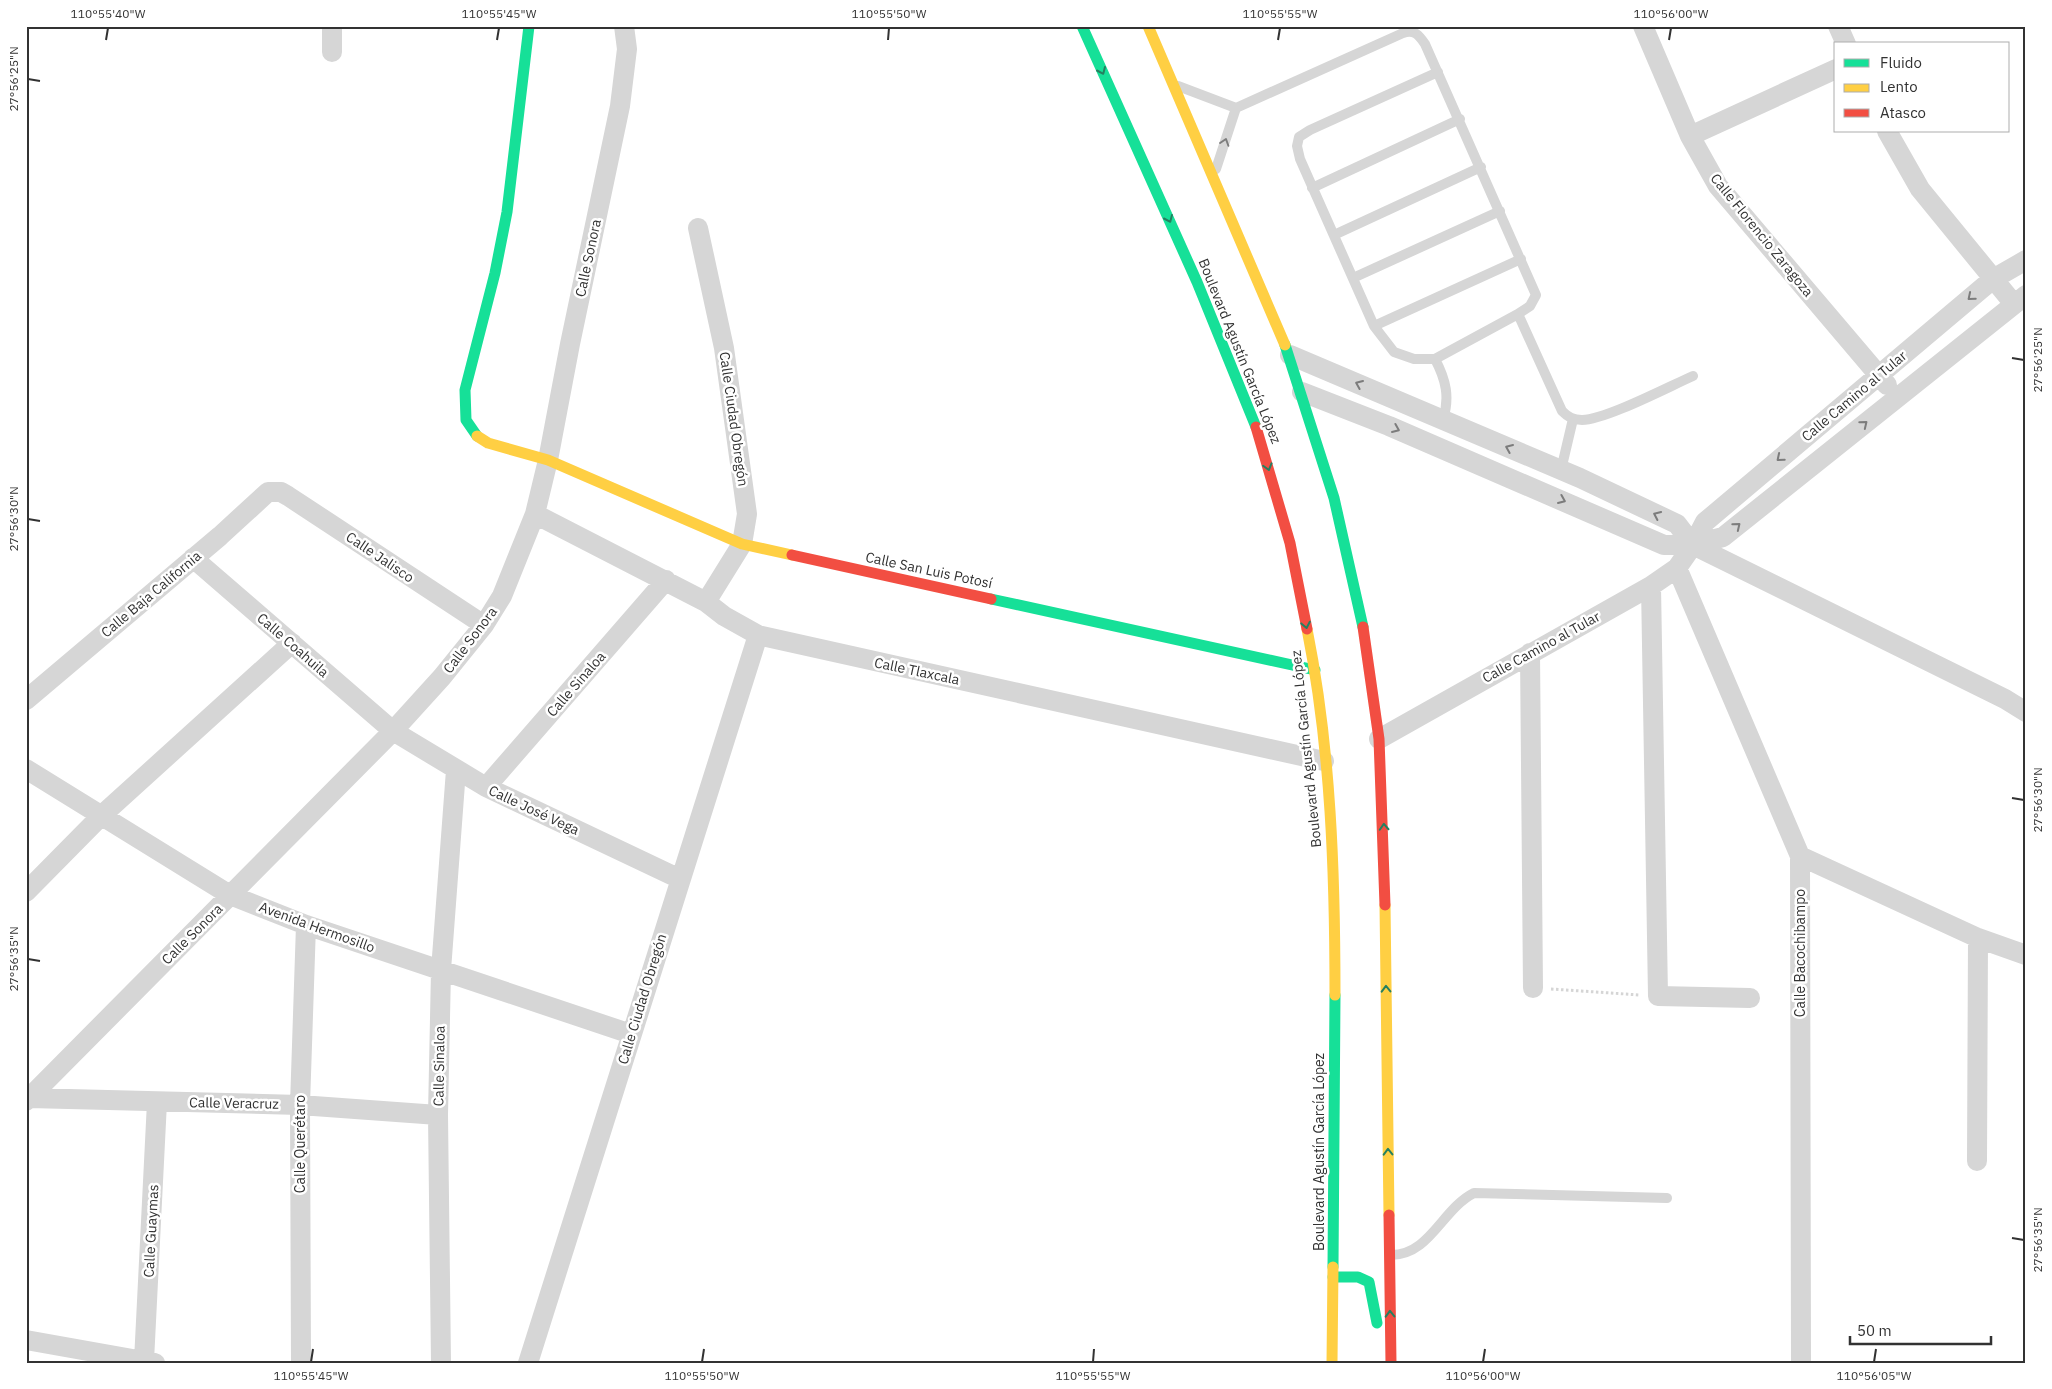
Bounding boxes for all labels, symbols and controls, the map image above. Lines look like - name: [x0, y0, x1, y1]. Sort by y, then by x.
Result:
- text: 110°55'40"W: [71, 6, 146, 21]
- text: 110°55'45"W: [462, 6, 537, 21]
- text: 110°55'50"W: [852, 6, 927, 21]
- text: 110°55'55"W: [1243, 6, 1318, 21]
- text: 110°56'00"W: [1634, 6, 1709, 21]
- legend: [1834, 42, 2010, 132]
- text: 27°56'25"N: [6, 46, 21, 112]
- text: Fluido: [1880, 53, 1922, 72]
- one-way arrow: [1095, 66, 1106, 75]
- text: Lento: [1880, 77, 1918, 96]
- text: Atasco: [1880, 103, 1926, 122]
- one-way arrow: [1219, 138, 1229, 147]
- street label: Calle Florencio Zaragoza: [1707, 170, 1818, 301]
- one-way arrow: [1162, 214, 1173, 223]
- street label: Calle Sonora: [571, 217, 605, 299]
- street label: Boulevard Agustín García López: [1195, 256, 1286, 447]
- one-way arrow: [1968, 291, 1977, 300]
- text: 27°56'25"N: [2030, 327, 2045, 393]
- street label: Calle Camino al Tular: [1798, 347, 1910, 445]
- street label: Calle Ciudad Obregón: [716, 351, 752, 487]
- one-way arrow: [1356, 380, 1364, 390]
- one-way arrow: [1391, 422, 1400, 433]
- one-way arrow: [1858, 422, 1867, 430]
- one-way arrow: [1505, 443, 1514, 454]
- one-way arrow: [1777, 453, 1786, 462]
- one-way arrow: [1263, 462, 1273, 470]
- text: 27°56'30"N: [6, 486, 21, 552]
- one-way arrow: [1557, 494, 1565, 504]
- one-way arrow: [1653, 510, 1662, 521]
- one-way arrow: [1731, 523, 1740, 531]
- street label: Calle Jalisco: [343, 528, 418, 586]
- street label: Calle Baja California: [97, 546, 205, 641]
- street label: Calle San Luis Potosí: [864, 548, 994, 592]
- street label: Calle Sonora: [439, 603, 501, 677]
- street label: Calle Camino al Tular: [1479, 607, 1603, 687]
- street label: Calle Coahuila: [253, 609, 333, 681]
- one-way arrow: [1300, 620, 1311, 629]
- street label: Calle Sinaloa: [543, 647, 610, 720]
- street label: Boulevard Agustín García López: [1287, 649, 1325, 849]
- street label: Calle Tlaxcala: [873, 653, 962, 689]
- text: 27°56'30"N: [2030, 767, 2045, 833]
- street label: Calle José Vega: [486, 781, 583, 839]
- one-way arrow: [1378, 822, 1389, 830]
- street label: Calle Bacochibampo: [1791, 889, 1809, 1017]
- street label: Avenida Hermosillo: [257, 898, 378, 956]
- street label: Calle Sonora: [158, 899, 227, 968]
- text: 27°56'35"N: [6, 926, 21, 992]
- street label: Calle Ciudad Obregón: [614, 931, 670, 1067]
- one-way arrow: [1381, 985, 1392, 993]
- street label: Calle Sinaloa: [429, 1025, 449, 1107]
- street label: Boulevard Agustín García López: [1310, 1052, 1328, 1251]
- street label: Calle Veracruz: [189, 1093, 279, 1113]
- street label: Calle Querétaro: [291, 1095, 309, 1193]
- one-way arrow: [1383, 1147, 1394, 1155]
- street label: Calle Guaymas: [140, 1184, 162, 1278]
- text: 27°56'35"N: [2030, 1207, 2045, 1273]
- one-way arrow: [1385, 1310, 1396, 1318]
- scale bar: [1850, 1314, 1991, 1346]
- text: 50 m: [1857, 1321, 1892, 1340]
- text: 110°55'45"W: [274, 1368, 349, 1383]
- text: 110°55'50"W: [665, 1368, 740, 1383]
- text: 110°55'55"W: [1056, 1368, 1131, 1383]
- text: 110°56'00"W: [1446, 1368, 1521, 1383]
- text: 110°56'05"W: [1837, 1368, 1912, 1383]

